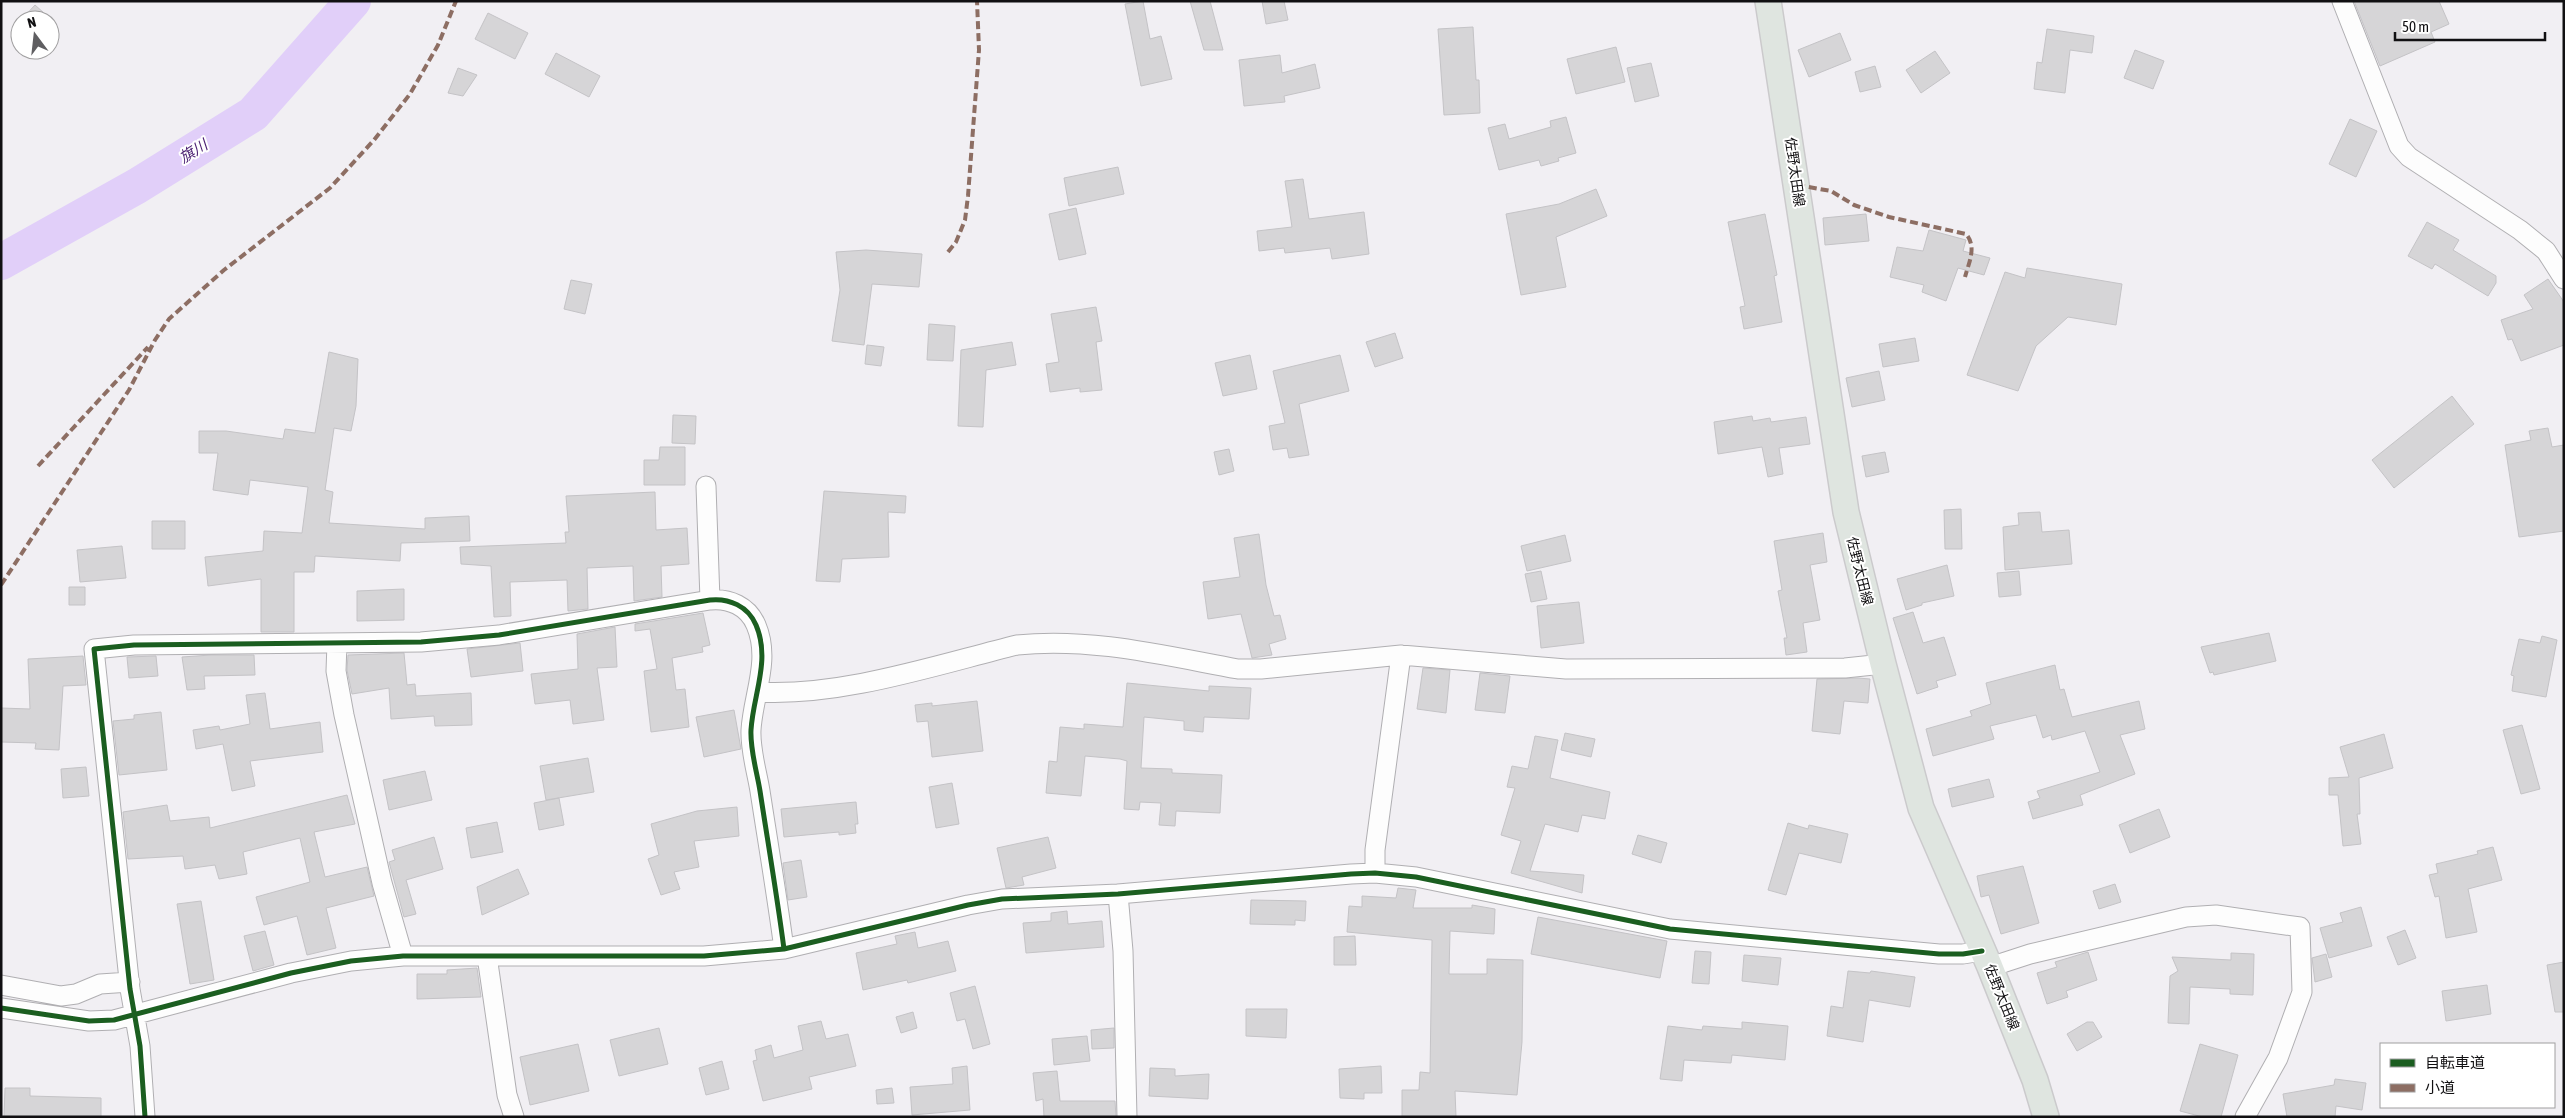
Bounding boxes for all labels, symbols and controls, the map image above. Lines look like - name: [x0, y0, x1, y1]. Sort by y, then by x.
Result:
- north arrow: [10, 10, 60, 60]
- scale bar: [2395, 10, 2545, 42]
- text: N: [26, 14, 38, 31]
- text: 50 m: [2402, 18, 2429, 35]
- water label: 旗川: [176, 135, 212, 166]
- street label: 佐野太田線: [1782, 136, 1808, 208]
- street label: 佐野太田線: [1844, 535, 1876, 607]
- street label: 佐野太田線: [1981, 962, 2023, 1032]
- legend: [2380, 1043, 2555, 1108]
- text: 自転車道: [2425, 1054, 2485, 1071]
- text: 小道: [2425, 1079, 2455, 1096]

